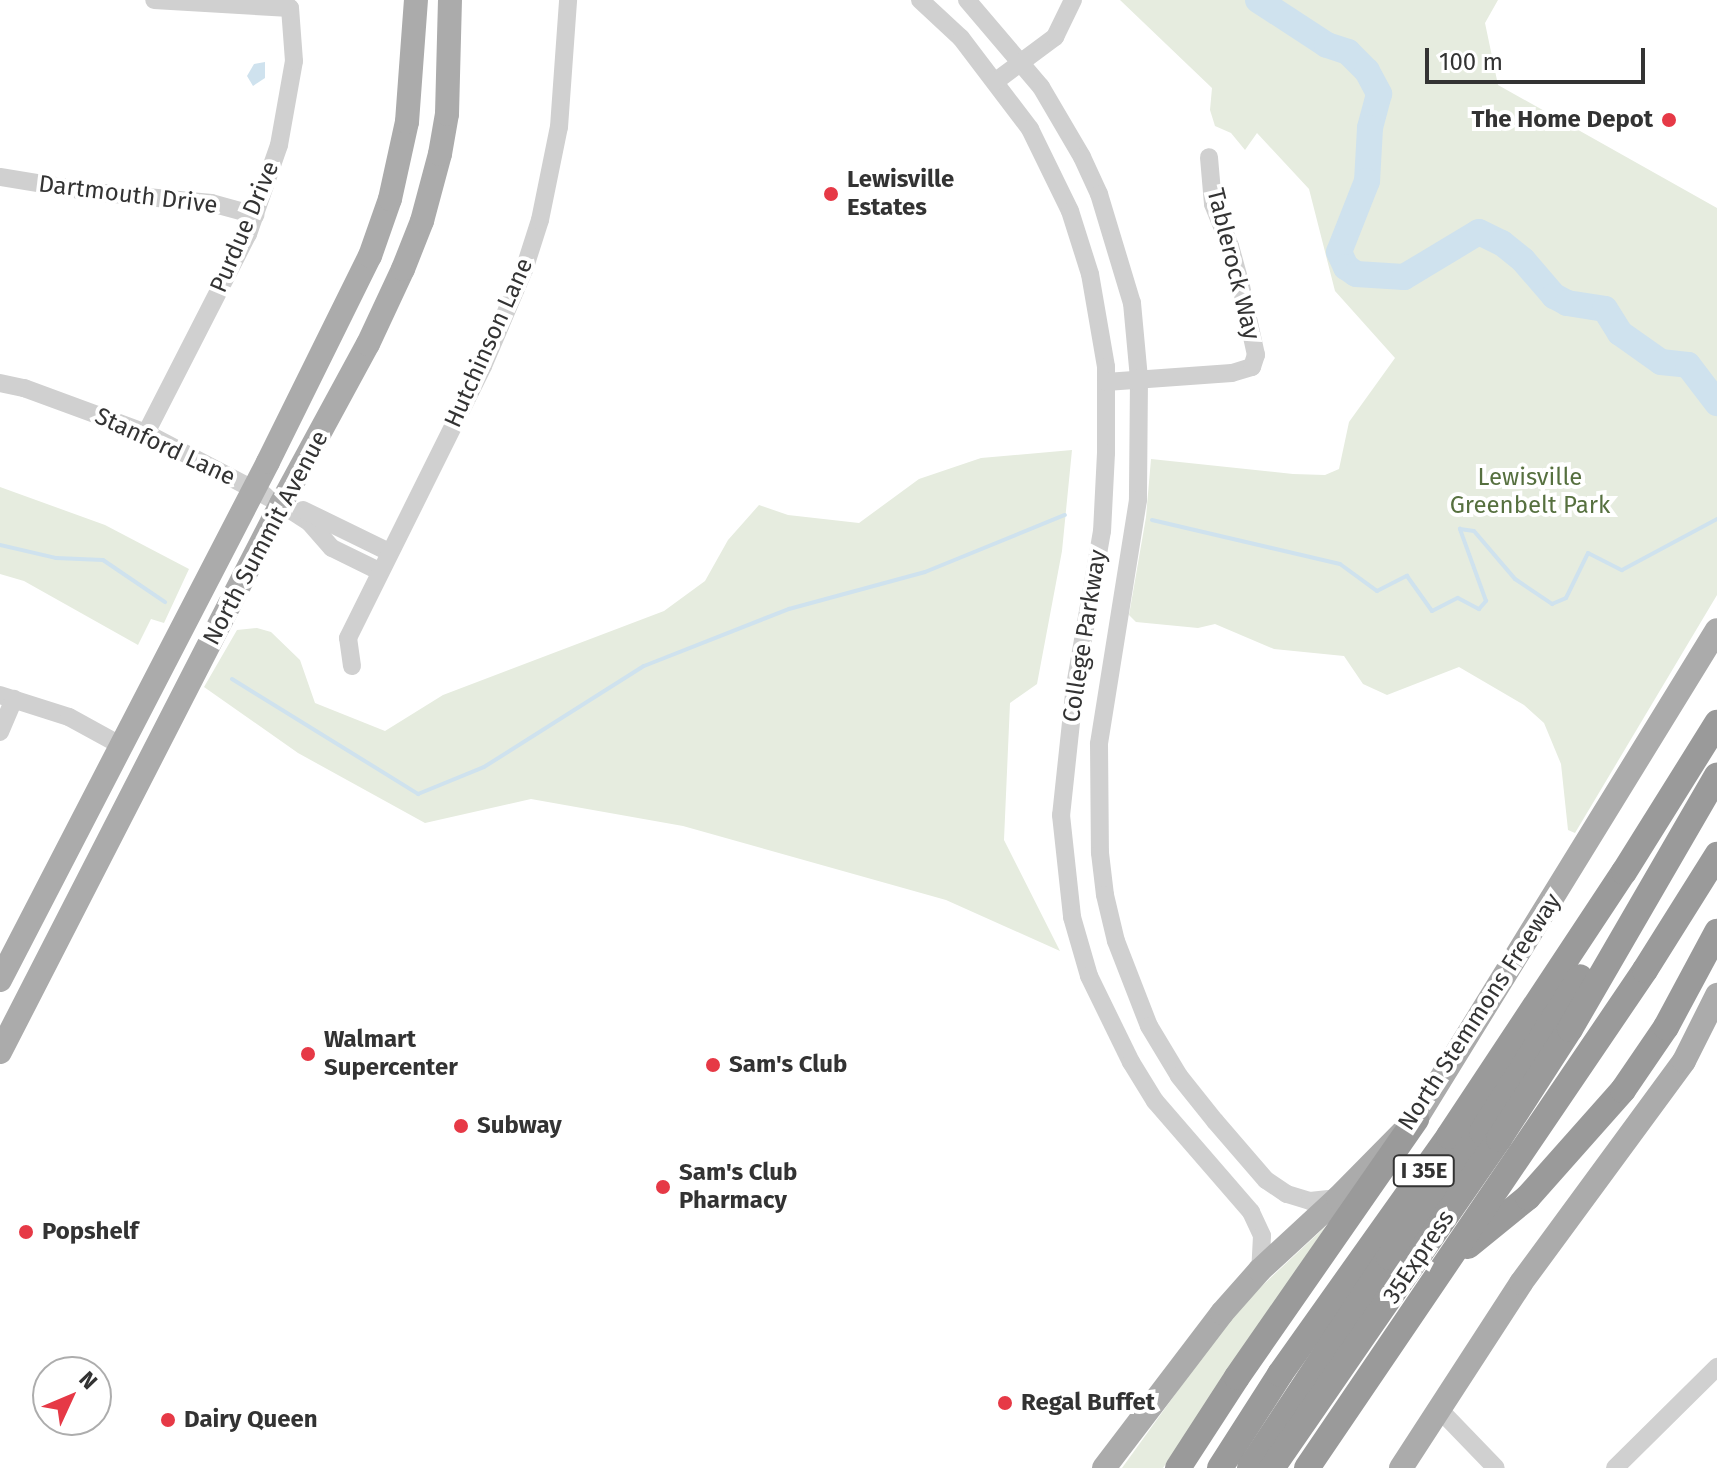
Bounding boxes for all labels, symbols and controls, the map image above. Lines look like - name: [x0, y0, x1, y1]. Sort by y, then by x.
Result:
- scale bar: [1429, 32, 1649, 82]
- text: 100 m: [1439, 48, 1503, 76]
- place label: The Home Depot: [1472, 106, 1653, 134]
- marker: The Home Depot: [1660, 111, 1678, 129]
- street label: Purdue Drive: [204, 157, 286, 297]
- place label: Lewisville Estates: [847, 166, 954, 222]
- street label: Dartmouth Drive: [37, 170, 219, 220]
- marker: Lewisville Estates: [822, 185, 840, 203]
- street label: Tablerock Way: [1200, 185, 1266, 343]
- street label: Hutchinson Lane: [439, 254, 539, 432]
- street label: Stanford Lane: [90, 402, 240, 492]
- street label: North Summit Avenue: [197, 426, 335, 650]
- park label: Lewisville Greenbelt Park: [1450, 464, 1610, 520]
- street label: College Parkway: [1057, 548, 1113, 724]
- street label: North Stemmons Freeway: [1392, 888, 1568, 1136]
- place label: Walmart Supercenter: [324, 1026, 458, 1082]
- marker: Walmart Supercenter: [299, 1045, 317, 1063]
- place label: Sam's Club: [729, 1051, 847, 1079]
- marker: Sam's Club: [704, 1056, 722, 1074]
- place label: Subway: [477, 1112, 562, 1140]
- marker: Subway: [452, 1117, 470, 1135]
- road number: I 35E: [1392, 1153, 1456, 1189]
- place label: Sam's Club Pharmacy: [679, 1159, 797, 1215]
- marker: Sam's Club Pharmacy: [654, 1178, 672, 1196]
- street label: 35Express: [1377, 1205, 1461, 1309]
- place label: Popshelf: [42, 1218, 138, 1246]
- marker: Popshelf: [17, 1223, 35, 1241]
- north arrow: [32, 1356, 112, 1436]
- text: N: [73, 1366, 103, 1395]
- place label: Regal Buffet: [1021, 1389, 1155, 1417]
- marker: Regal Buffet: [996, 1394, 1014, 1412]
- place label: Dairy Queen: [184, 1406, 318, 1434]
- marker: Dairy Queen: [159, 1411, 177, 1429]

